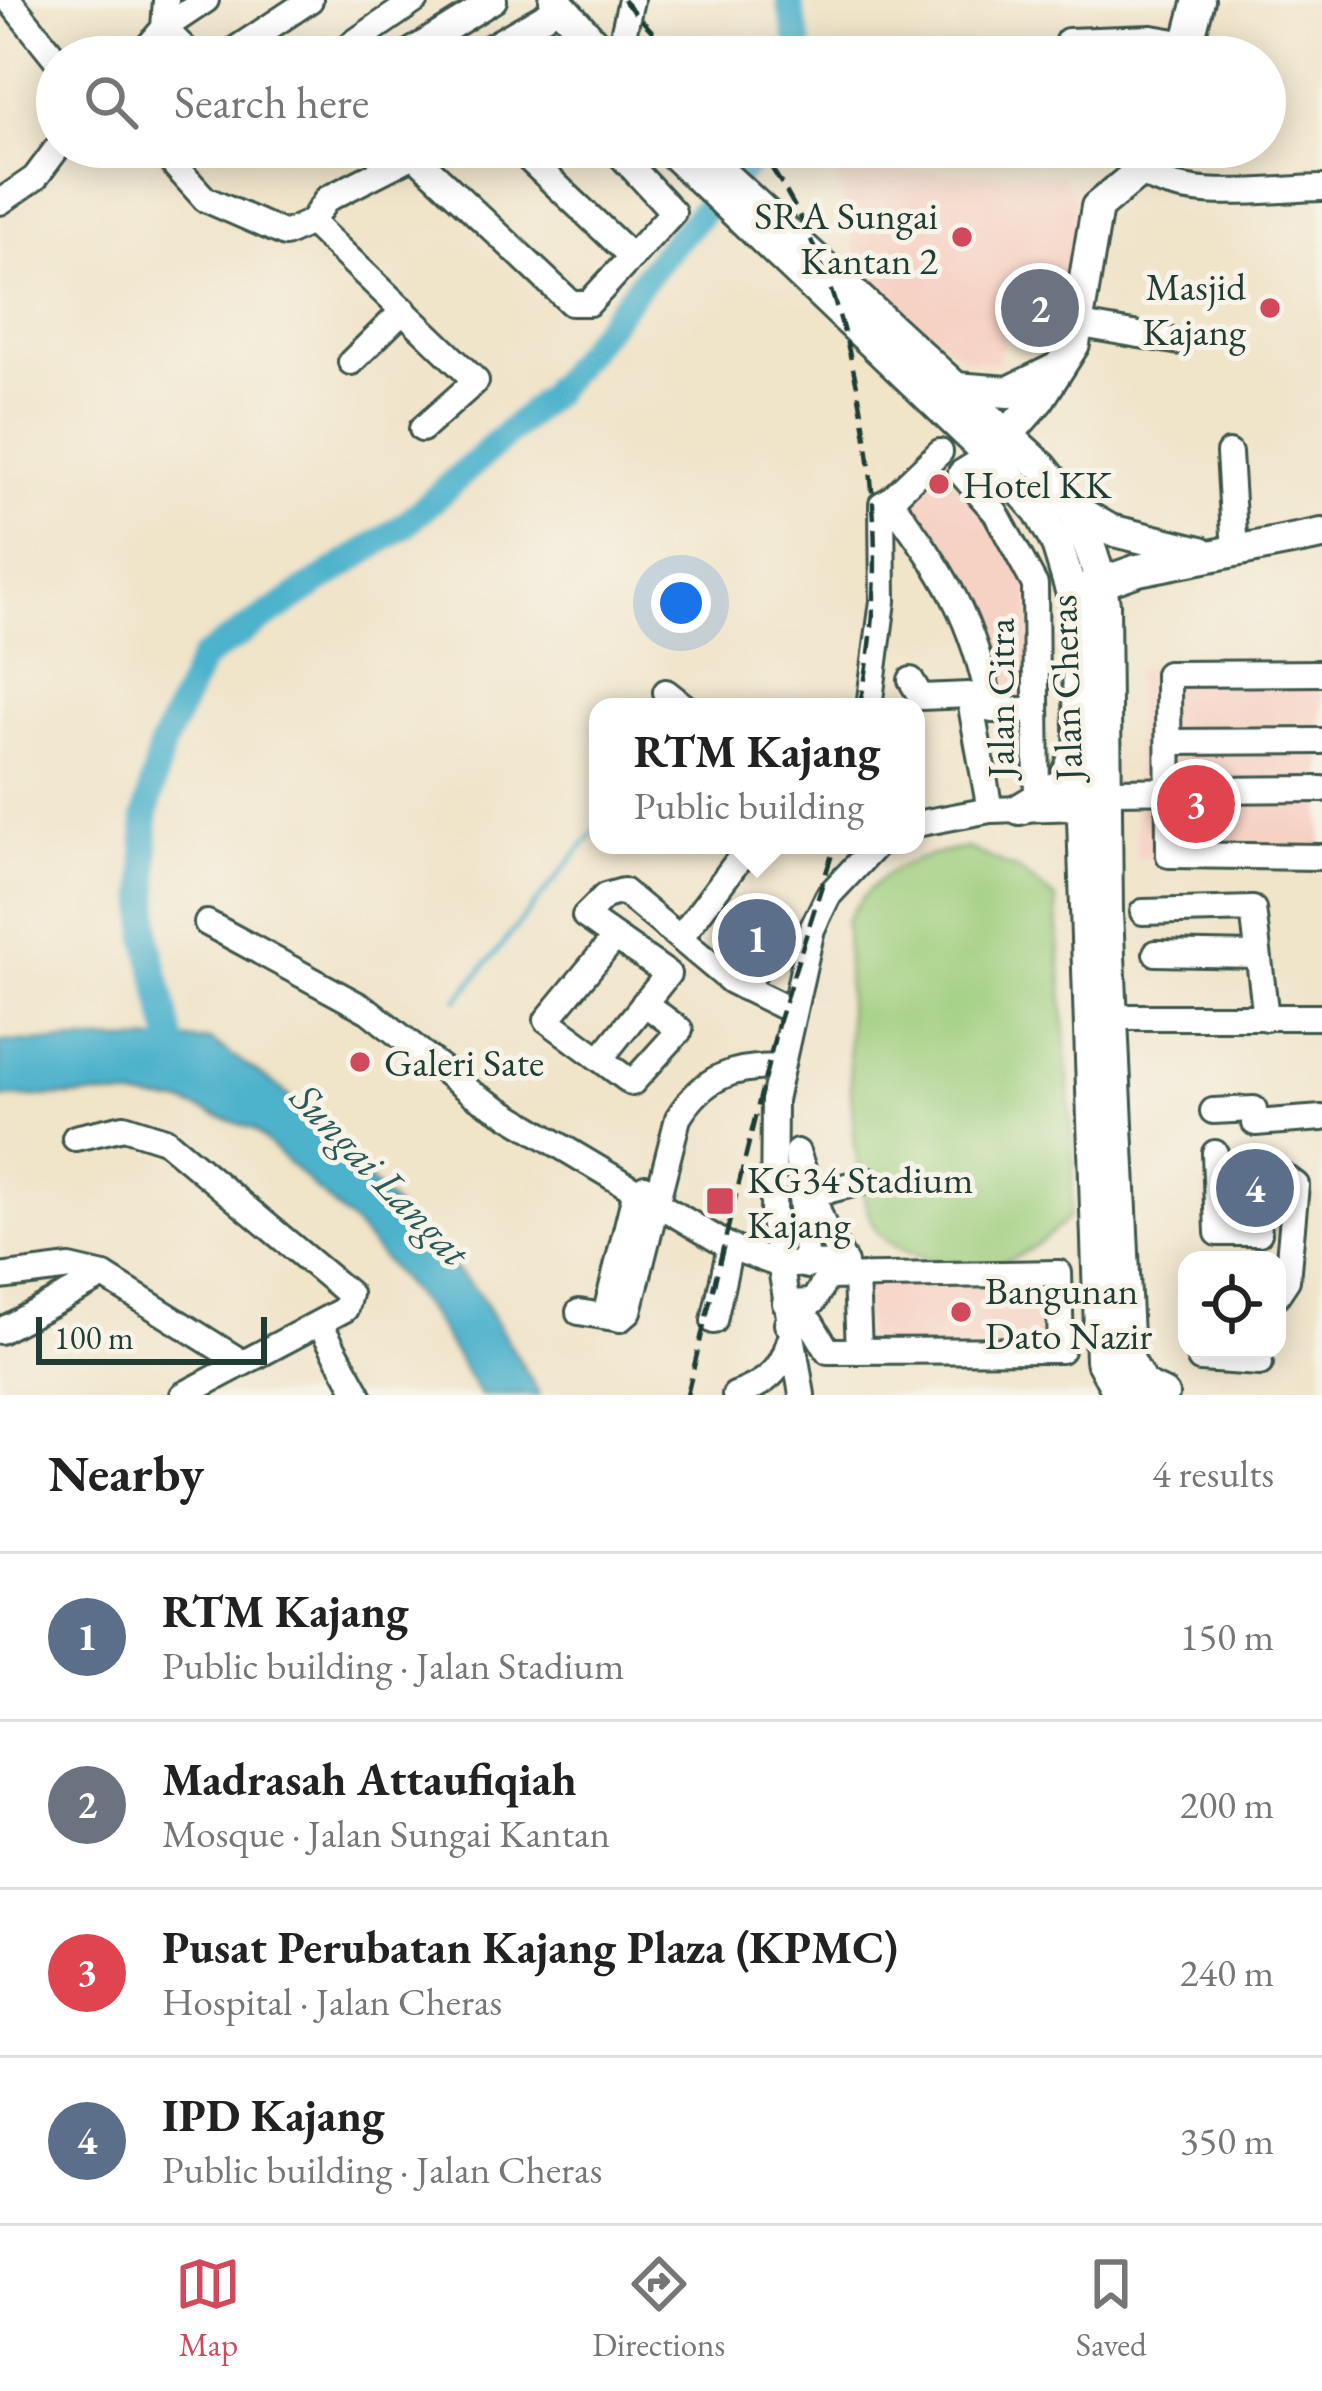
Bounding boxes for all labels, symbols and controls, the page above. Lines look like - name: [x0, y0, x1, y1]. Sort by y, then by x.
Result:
- search box: [36, 36, 1286, 168]
- icon: search: [78, 69, 144, 135]
- text: Search here: [174, 73, 369, 131]
- place label: SRA Sungai Kantan 2: [754, 190, 938, 286]
- marker: SRA Sungai Kantan 2: [949, 224, 975, 250]
- place label: Masjid Kajang: [1142, 261, 1247, 357]
- pin: 2: [1001, 263, 1079, 353]
- marker: Masjid Kajang: [1257, 295, 1283, 321]
- place label: Hotel KK: [963, 459, 1112, 510]
- marker: Hotel KK: [926, 471, 952, 497]
- your location: [651, 573, 711, 633]
- street label: Jalan Cheras: [1037, 594, 1094, 785]
- street label: Jalan Citra: [975, 617, 1026, 781]
- popup: [589, 698, 925, 854]
- text: RTM Kajang: [634, 722, 880, 780]
- pin: 3: [1157, 759, 1235, 849]
- text: Public building: [634, 780, 864, 831]
- pin: 1: [718, 893, 796, 983]
- place label: Galeri Sate: [384, 1037, 544, 1088]
- marker: Galeri Sate: [347, 1049, 373, 1075]
- water label: Sungai Langat: [278, 1070, 483, 1279]
- pin: 4: [1216, 1143, 1294, 1233]
- place label: KG34 Stadium Kajang: [747, 1154, 973, 1250]
- marker: KG34 Stadium Kajang: [704, 1185, 736, 1217]
- map controls: [1178, 1251, 1286, 1359]
- button: locate: [1178, 1251, 1286, 1359]
- place label: Bangunan Dato Nazir: [985, 1265, 1152, 1361]
- marker: Bangunan Dato Nazir: [948, 1299, 974, 1325]
- scale bar: [36, 1311, 267, 1364]
- text: 100 m: [54, 1316, 134, 1359]
- text: Nearby: [48, 1440, 204, 1506]
- text: 4 results: [1152, 1448, 1274, 1499]
- text: RTM Kajang: [162, 1582, 409, 1640]
- text: 1: [77, 1611, 97, 1662]
- text: 150 m: [1180, 1611, 1274, 1662]
- text: Public building · Jalan Stadium: [162, 1640, 624, 1691]
- text: Madrasah Attaufiqiah: [162, 1750, 577, 1808]
- text: 2: [77, 1779, 97, 1830]
- text: 200 m: [1180, 1779, 1274, 1830]
- text: Mosque · Jalan Sungai Kantan: [162, 1808, 610, 1859]
- text: Pusat Perubatan Kajang Plaza (KPMC): [162, 1918, 898, 1976]
- text: 3: [77, 1947, 97, 1998]
- text: 240 m: [1180, 1947, 1274, 1998]
- text: Hospital · Jalan Cheras: [162, 1976, 502, 2027]
- text: IPD Kajang: [162, 2086, 384, 2144]
- text: 4: [77, 2115, 97, 2166]
- text: 350 m: [1180, 2115, 1274, 2166]
- text: Public building · Jalan Cheras: [162, 2144, 602, 2195]
- tab: Map: [175, 2251, 241, 2366]
- tab: Directions: [592, 2251, 725, 2366]
- tab: Saved: [1076, 2251, 1147, 2366]

